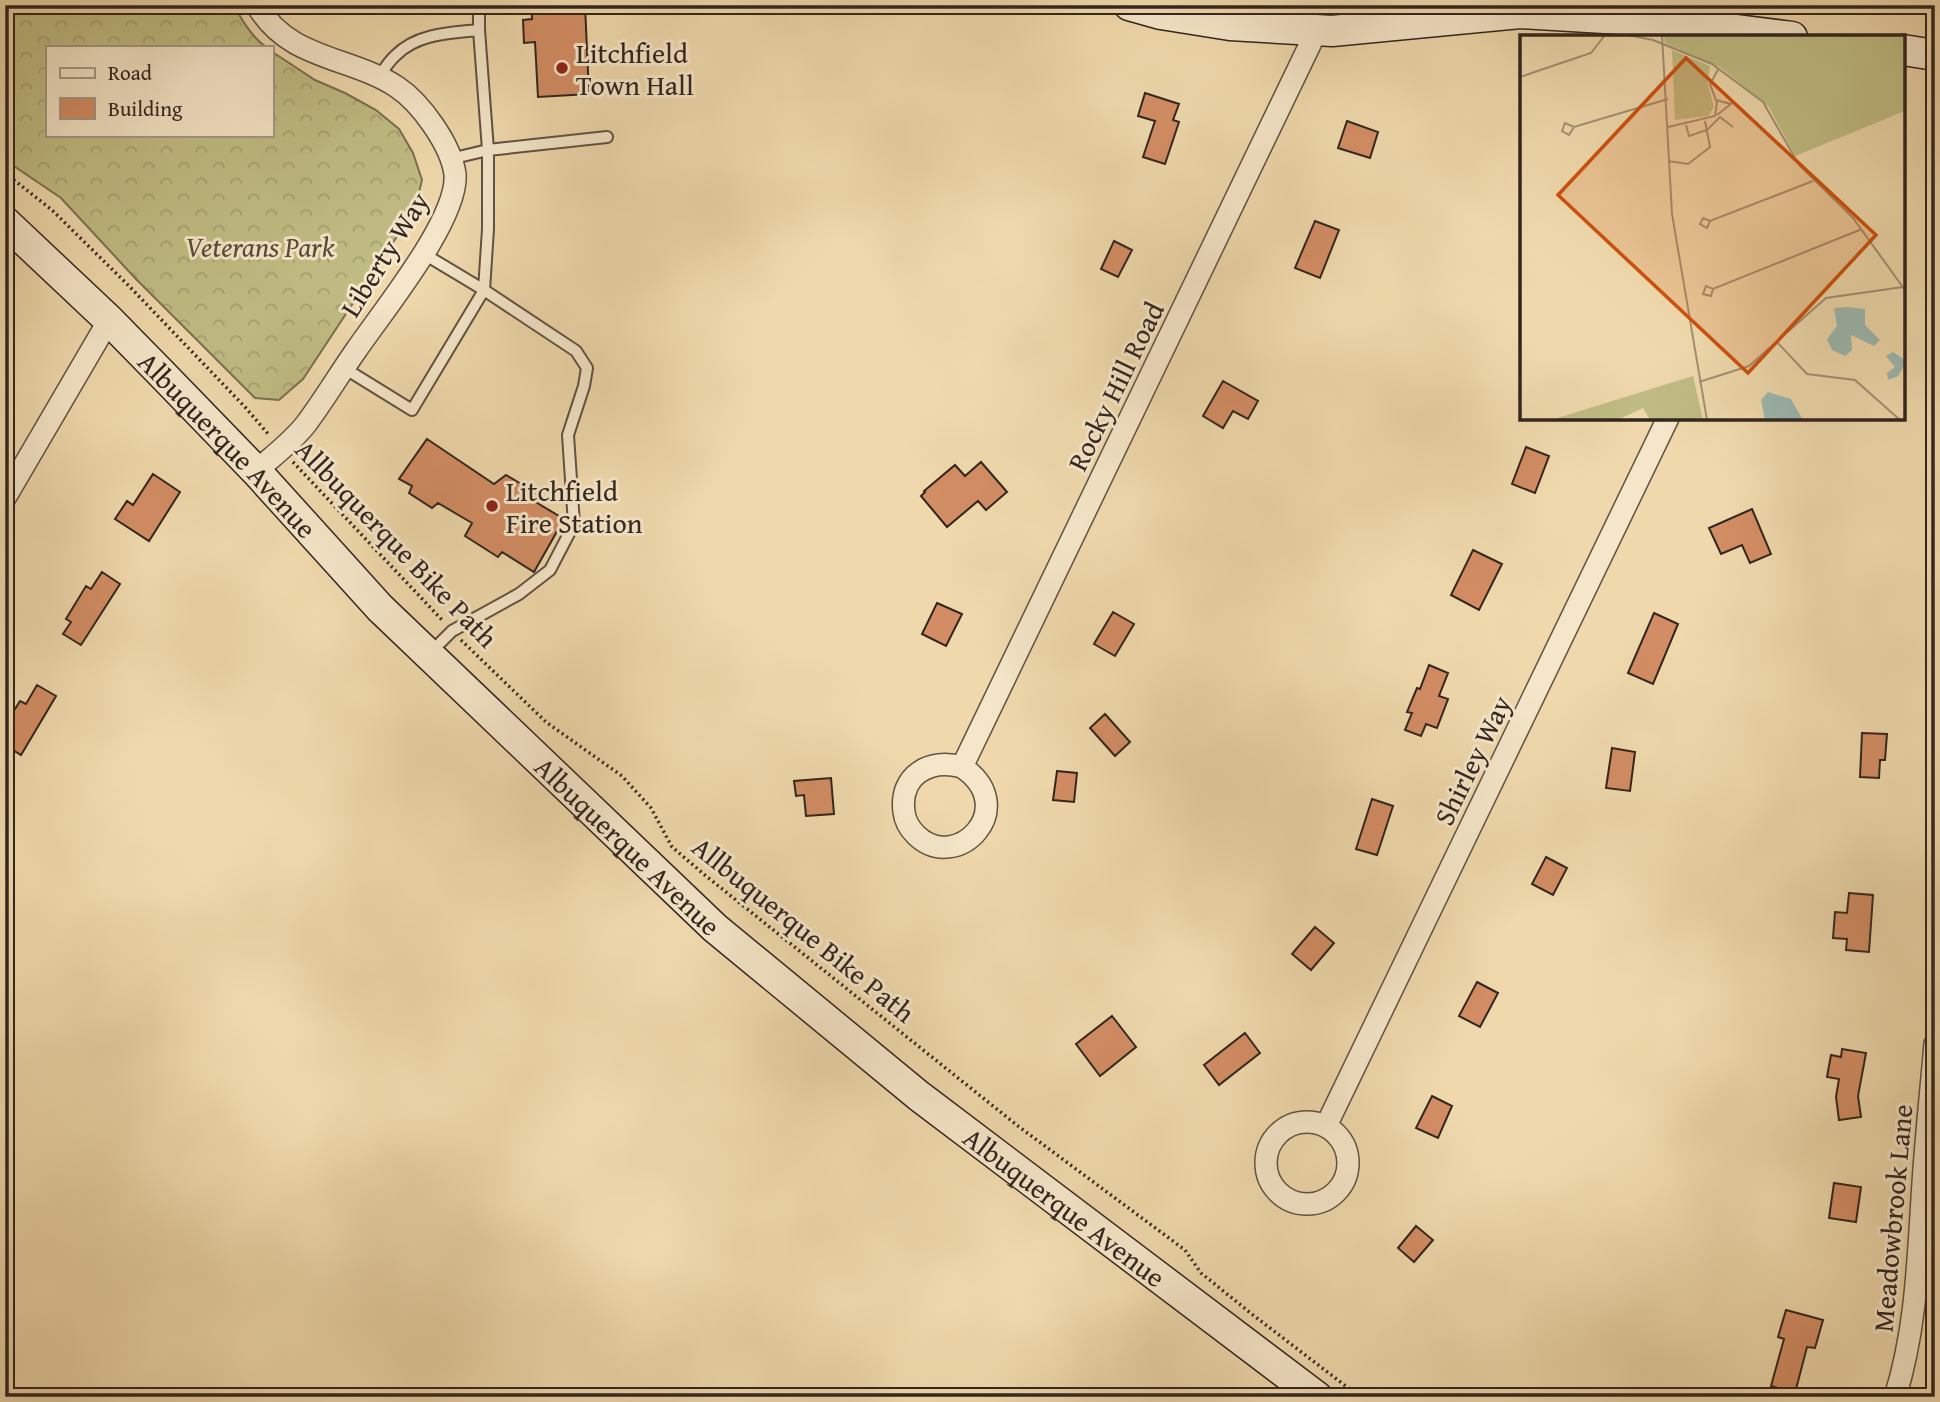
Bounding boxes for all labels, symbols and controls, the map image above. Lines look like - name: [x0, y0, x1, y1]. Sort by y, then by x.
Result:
- place label: Litchfield Town Hall: [576, 32, 694, 105]
- inset map: [1520, 35, 1905, 420]
- legend: [46, 46, 273, 136]
- text: Road: [108, 57, 153, 88]
- marker: Litchfield Town Hall: [554, 60, 570, 76]
- text: Building: [108, 93, 183, 124]
- street label: Liberty Way: [329, 183, 439, 324]
- park label: Veterans Park: [185, 226, 335, 267]
- street label: Rocky Hill Road: [1056, 294, 1174, 478]
- street label: Albuquerque Avenue: [129, 341, 327, 547]
- street label: Allbuquerque Bike Path: [286, 429, 508, 657]
- place label: Litchfield Fire Station: [506, 470, 643, 543]
- marker: Litchfield Fire Station: [484, 498, 500, 514]
- street label: Shirley Way: [1423, 688, 1521, 832]
- street label: Albuquerque Avenue: [526, 746, 731, 944]
- street label: Allbuquerque Bike Path: [684, 826, 924, 1032]
- street label: Meadowbrook Lane: [1862, 1102, 1922, 1334]
- street label: Albuquerque Avenue: [955, 1116, 1175, 1296]

